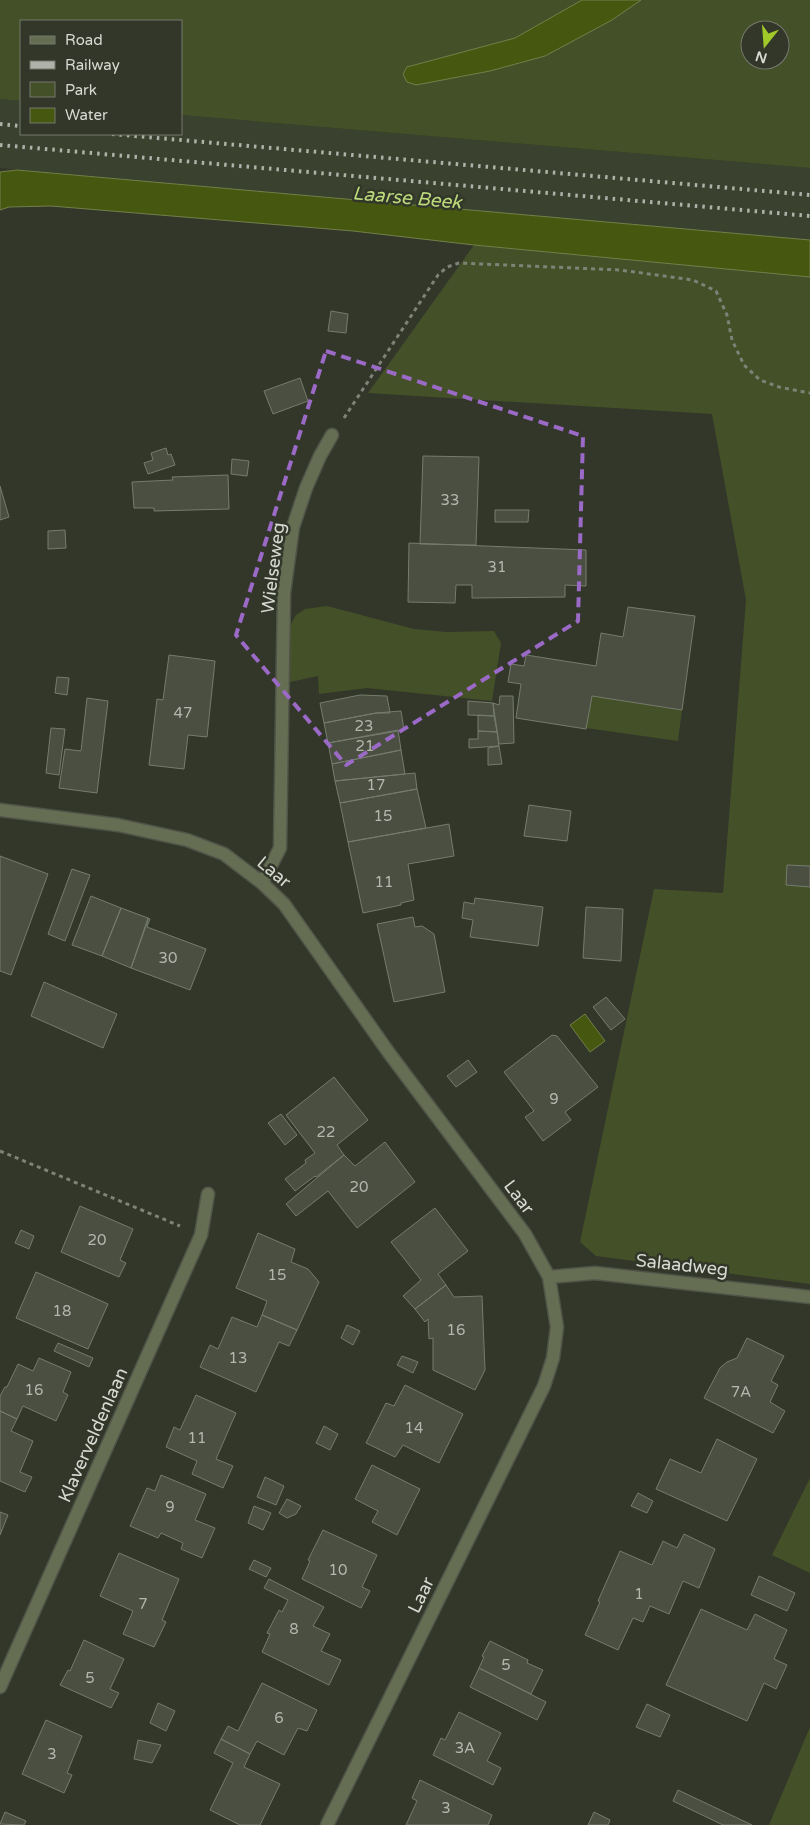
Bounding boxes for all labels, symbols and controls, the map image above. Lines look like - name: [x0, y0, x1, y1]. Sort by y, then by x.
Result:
- legend: [20, 20, 182, 135]
- north arrow: [740, 20, 790, 70]
- text: Road: [65, 31, 103, 49]
- text: N: [753, 47, 769, 67]
- text: Railway: [65, 56, 120, 74]
- text: Park: [65, 81, 97, 99]
- text: Water: [65, 106, 108, 124]
- water label: Laarse Beek: [352, 182, 464, 214]
- house number: 33: [441, 491, 459, 509]
- street label: Wielseweg: [257, 521, 289, 615]
- house number: 31: [488, 558, 506, 576]
- house number: 47: [174, 704, 192, 722]
- house number: 23: [355, 717, 373, 735]
- house number: 21: [356, 737, 374, 755]
- house number: 17: [367, 776, 385, 794]
- house number: 15: [374, 807, 392, 825]
- street label: Laar: [253, 852, 296, 893]
- house number: 11: [375, 873, 393, 891]
- house number: 30: [159, 949, 177, 967]
- house number: 9: [549, 1090, 559, 1108]
- house number: 22: [317, 1123, 335, 1141]
- street label: Laar: [499, 1175, 539, 1219]
- house number: 20: [350, 1178, 368, 1196]
- house number: 20: [88, 1231, 106, 1249]
- street label: Salaadweg: [635, 1249, 729, 1281]
- house number: 15: [268, 1266, 286, 1284]
- house number: 18: [53, 1302, 71, 1320]
- house number: 16: [447, 1321, 465, 1339]
- house number: 13: [229, 1349, 247, 1367]
- street label: Klaverveldenlaan: [53, 1364, 133, 1506]
- house number: 16: [25, 1381, 43, 1399]
- house number: 7A: [731, 1383, 751, 1401]
- house number: 14: [405, 1419, 423, 1437]
- house number: 11: [188, 1429, 206, 1447]
- house number: 9: [165, 1498, 175, 1516]
- house number: 10: [329, 1561, 347, 1579]
- street label: Laar: [403, 1573, 439, 1617]
- house number: 1: [634, 1585, 644, 1603]
- house number: 7: [138, 1595, 148, 1613]
- house number: 8: [289, 1620, 299, 1638]
- house number: 5: [501, 1656, 511, 1674]
- house number: 5: [85, 1669, 95, 1687]
- house number: 6: [274, 1709, 284, 1727]
- house number: 3A: [455, 1739, 475, 1757]
- house number: 3: [47, 1745, 57, 1763]
- house number: 3: [441, 1799, 451, 1817]

